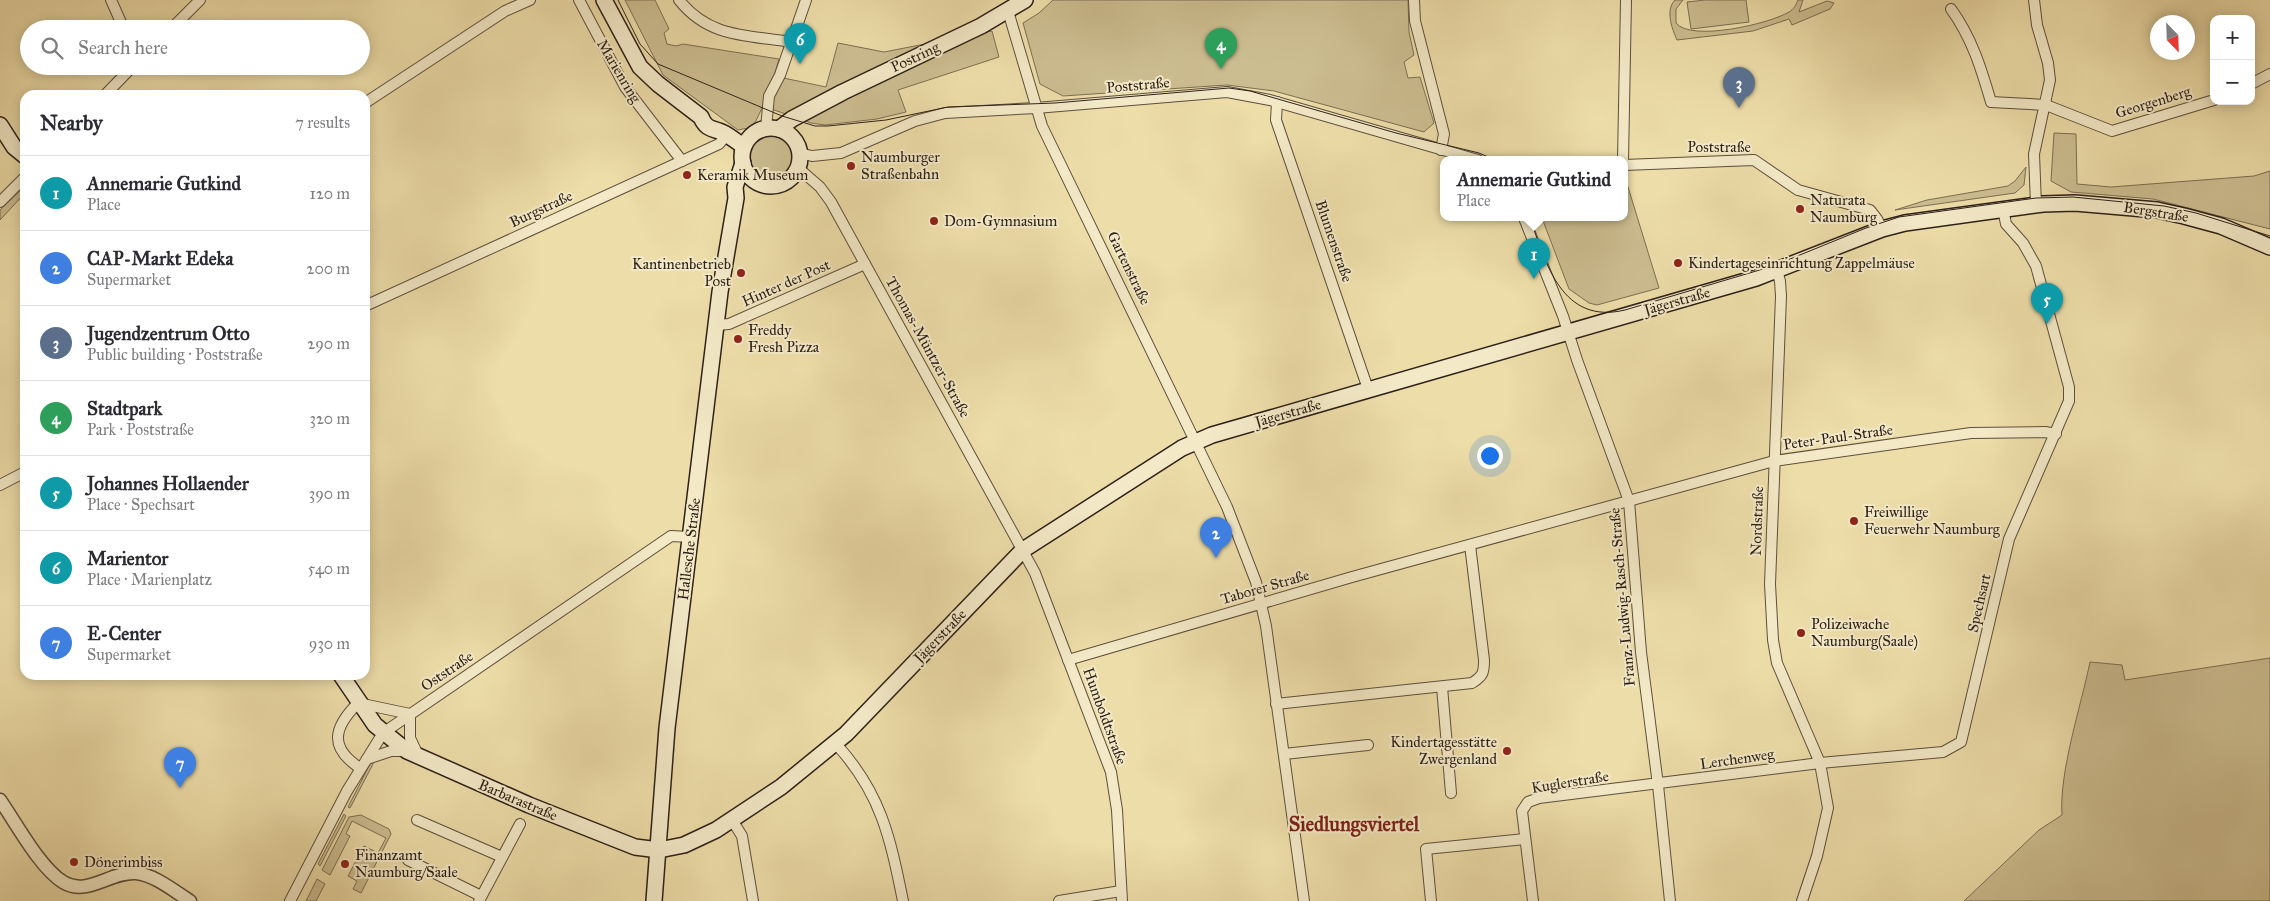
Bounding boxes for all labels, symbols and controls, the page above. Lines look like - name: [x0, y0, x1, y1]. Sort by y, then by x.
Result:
- north arrow: [2150, 15, 2195, 60]
- map controls: [2210, 15, 2255, 105]
- button: +: [2210, 15, 2255, 60]
- search box: [20, 20, 370, 75]
- pin: 6: [784, 23, 816, 64]
- pin: 4: [1205, 28, 1237, 69]
- icon: search: [38, 34, 66, 62]
- text: Search here: [78, 36, 168, 59]
- street label: Marienring: [593, 36, 645, 107]
- street label: Postring: [888, 38, 943, 76]
- button: −: [2210, 60, 2255, 105]
- pin: 3: [1723, 67, 1755, 108]
- street label: Poststraße: [1106, 73, 1170, 97]
- street label: Georgenberg: [2113, 82, 2194, 122]
- text: Nearby: [40, 110, 103, 136]
- text: 7 results: [295, 113, 350, 132]
- street label: Poststraße: [1687, 138, 1751, 156]
- place label: Naumburger Straßenbahn: [861, 148, 940, 183]
- popup: [1440, 156, 1628, 221]
- marker: Naumburger Straßenbahn: [845, 160, 857, 172]
- place label: Keramik Museum: [697, 166, 809, 184]
- text: Annemarie Gutkind: [1457, 168, 1611, 191]
- marker: Keramik Museum: [681, 169, 693, 181]
- text: Annemarie Gutkind: [87, 172, 241, 195]
- text: 1: [53, 184, 59, 203]
- text: 120 m: [310, 184, 350, 203]
- street label: Burgstraße: [507, 187, 575, 231]
- text: Place: [1457, 191, 1491, 210]
- place label: Naturata Naumburg: [1810, 191, 1878, 226]
- text: Place: [87, 195, 121, 214]
- street label: Blumenstraße: [1312, 198, 1356, 284]
- street label: Bergstraße: [2122, 198, 2190, 226]
- marker: Naturata Naumburg: [1794, 203, 1806, 215]
- place label: Dom-Gymnasium: [944, 212, 1058, 230]
- marker: Dom-Gymnasium: [928, 215, 940, 227]
- street label: Gartenstraße: [1104, 228, 1154, 308]
- pin: 1: [1518, 238, 1550, 279]
- text: CAP-Markt Edeka: [87, 247, 233, 270]
- place label: Kindertageseinrichtung Zappelmäuse: [1688, 254, 1915, 272]
- place label: Kantinenbetrieb Post: [632, 255, 732, 290]
- street label: Hinter der Post: [739, 255, 834, 311]
- marker: Kindertageseinrichtung Zappelmäuse: [1672, 257, 1684, 269]
- text: 2: [52, 259, 60, 278]
- text: 200 m: [307, 259, 350, 278]
- marker: Kantinenbetrieb Post: [735, 267, 747, 279]
- text: Supermarket: [87, 270, 171, 289]
- street label: Thomas-Müntzer-Straße: [882, 273, 974, 421]
- street label: Jägerstraße: [1640, 283, 1712, 320]
- pin: 5: [2031, 283, 2063, 324]
- place label: Freddy Fresh Pizza: [748, 321, 820, 356]
- text: Jugendzentrum Otto: [87, 322, 250, 345]
- marker: Freddy Fresh Pizza: [732, 333, 744, 345]
- text: 3: [53, 334, 59, 353]
- text: 290 m: [307, 334, 350, 353]
- text: Public building · Poststraße: [87, 345, 263, 364]
- street label: Jägerstraße: [1251, 395, 1323, 432]
- text: Stadtpark: [87, 397, 162, 420]
- text: 4: [52, 409, 60, 428]
- text: 320 m: [310, 409, 350, 428]
- text: Park · Poststraße: [87, 420, 194, 439]
- street label: Peter-Paul-Straße: [1782, 420, 1894, 454]
- your location: [1477, 443, 1503, 469]
- text: Johannes Hollaender: [87, 472, 249, 495]
- text: 5: [52, 484, 60, 503]
- text: 390 m: [309, 484, 350, 503]
- street label: Nordstraße: [1747, 486, 1767, 556]
- text: Place · Spechsart: [87, 495, 195, 514]
- street label: Hallesche Straße: [674, 497, 704, 601]
- place label: Freiwillige Feuerwehr Naumburg: [1864, 503, 2001, 538]
- street label: Franz-Ludwig-Rasch-Straße: [1605, 507, 1639, 687]
- marker: Freiwillige Feuerwehr Naumburg: [1848, 515, 1860, 527]
- pin: 2: [1200, 517, 1232, 558]
- text: Marientor: [87, 547, 169, 570]
- text: 6: [52, 559, 60, 578]
- text: 540 m: [308, 559, 350, 578]
- street label: Taborer Straße: [1219, 566, 1311, 608]
- text: Place · Marienplatz: [87, 570, 212, 589]
- street label: Spechsart: [1964, 571, 1995, 634]
- street label: Jägerstraße: [909, 605, 971, 669]
- place label: Polizeiwache Naumburg(Saale): [1811, 615, 1918, 651]
- text: E-Center: [87, 622, 161, 645]
- marker: Polizeiwache Naumburg(Saale): [1795, 627, 1807, 639]
- text: 7: [52, 634, 60, 653]
- text: 930 m: [309, 634, 350, 653]
- text: Supermarket: [87, 645, 171, 664]
- street label: Oststraße: [418, 647, 476, 695]
- street label: Humboldtstraße: [1079, 665, 1131, 767]
- place label: Kindertagesstätte Zwergenland: [1390, 733, 1497, 768]
- marker: Kindertagesstätte Zwergenland: [1501, 745, 1513, 757]
- street label: Lerchenweg: [1699, 745, 1776, 773]
- pin: 7: [164, 747, 196, 788]
- street label: Kuglerstraße: [1530, 767, 1610, 797]
- street label: Barbarastraße: [476, 775, 560, 825]
- district label: Siedlungsviertel: [1289, 812, 1420, 837]
- place label: Finanzamt Naumburg/Saale: [355, 846, 458, 881]
- place label: Dönerimbiss: [84, 853, 162, 871]
- marker: Dönerimbiss: [68, 856, 80, 868]
- marker: Finanzamt Naumburg/Saale: [339, 858, 351, 870]

